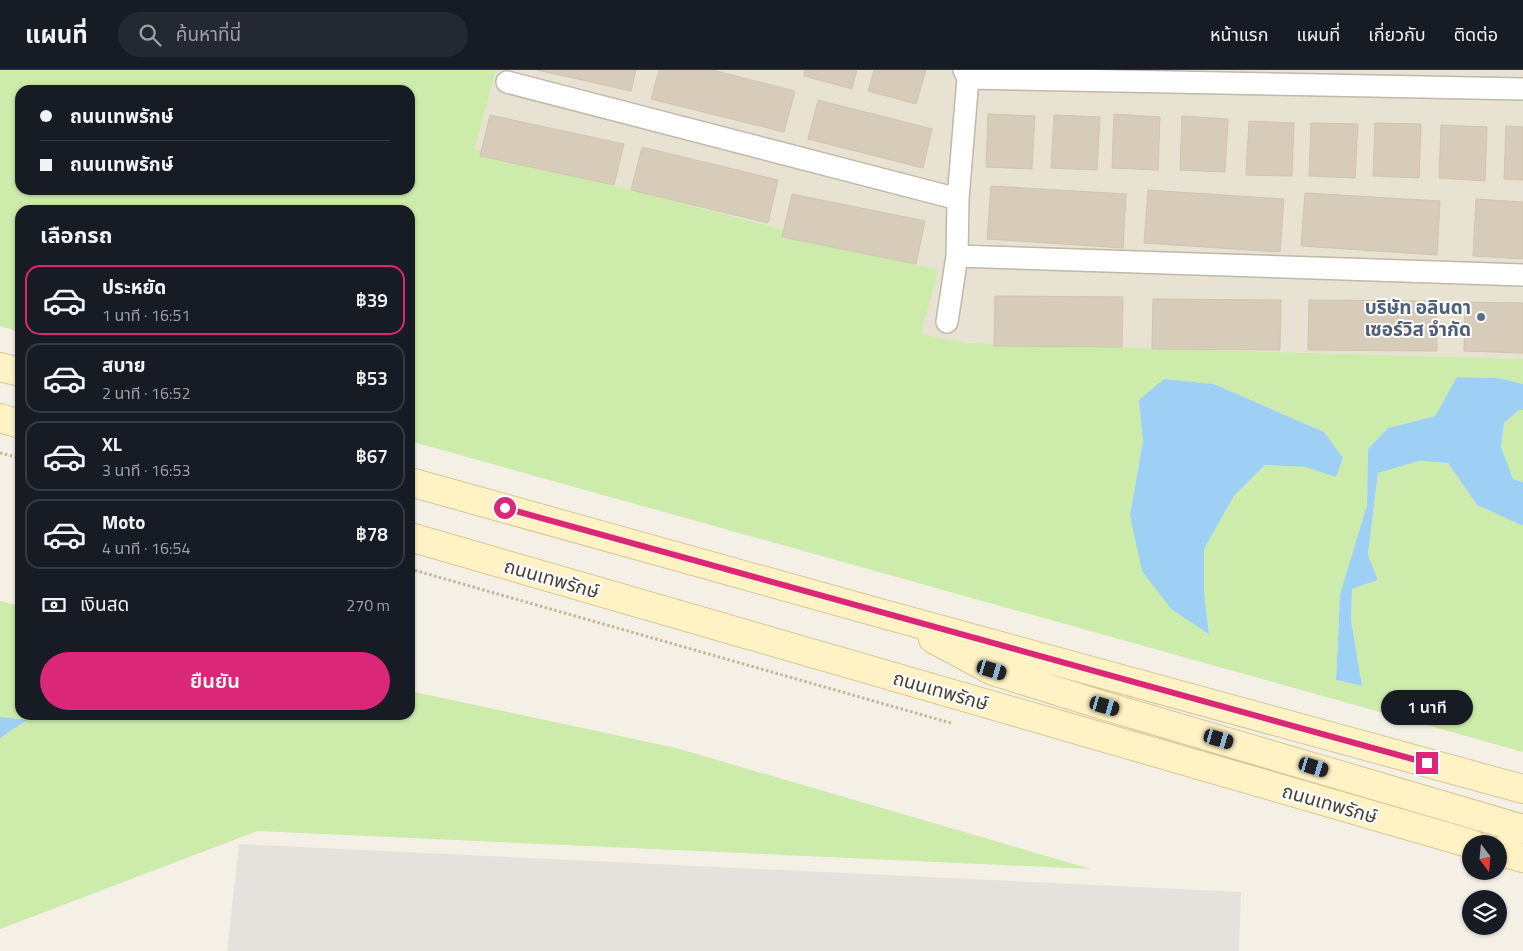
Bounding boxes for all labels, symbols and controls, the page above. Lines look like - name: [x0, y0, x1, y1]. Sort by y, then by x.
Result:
- search box: [118, 12, 468, 57]
- text: แผนที่: [25, 16, 88, 52]
- text: ค้นหาที่นี่: [176, 19, 241, 48]
- icon: search: [136, 21, 164, 49]
- text: หน้าแรก: [1210, 21, 1268, 48]
- text: แผนที่: [1296, 21, 1340, 48]
- text: เกี่ยวกับ: [1368, 21, 1426, 48]
- text: ติดต่อ: [1454, 21, 1498, 48]
- text: ถนนเทพรักษ์: [70, 101, 173, 130]
- text: ถนนเทพรักษ์: [70, 149, 173, 178]
- text: เลือกรถ: [40, 218, 113, 252]
- text: ประหยัด: [102, 272, 166, 301]
- icon: car: [42, 278, 87, 323]
- text: ฿39: [356, 285, 388, 314]
- place label: บริษัท อลินดา เซอร์วิส จำกัด: [1364, 292, 1471, 343]
- text: 1 นาที · 16:51: [102, 303, 190, 327]
- marker: บริษัท อลินดา เซอร์วิส จำกัด: [1475, 311, 1487, 323]
- text: สบาย: [102, 350, 146, 379]
- icon: car: [42, 356, 87, 401]
- text: ฿53: [356, 363, 388, 392]
- text: 2 นาที · 16:52: [102, 381, 190, 405]
- text: XL: [102, 429, 122, 458]
- icon: car: [42, 434, 87, 479]
- text: ฿67: [356, 441, 388, 470]
- text: 3 นาที · 16:53: [102, 458, 190, 482]
- route start: [494, 497, 516, 519]
- text: Moto: [102, 507, 145, 536]
- icon: car: [42, 512, 87, 557]
- text: ฿78: [356, 519, 388, 548]
- text: 4 นาที · 16:54: [102, 536, 190, 560]
- street label: ถนนเทพรักษ์: [501, 551, 603, 605]
- text: เงินสด: [80, 589, 129, 618]
- icon: cash: [40, 591, 68, 619]
- text: 270 m: [346, 593, 390, 617]
- button: ยืนยัน: [40, 652, 390, 710]
- car: [975, 658, 1008, 682]
- street label: ถนนเทพรักษ์: [890, 663, 992, 717]
- callout: 1 นาที: [1381, 690, 1473, 726]
- car: [1088, 695, 1121, 717]
- text: 1 นาที: [1407, 695, 1447, 719]
- car: [1202, 728, 1235, 750]
- route end: [1416, 752, 1438, 774]
- car: [1297, 755, 1330, 779]
- street label: ถนนเทพรักษ์: [1279, 776, 1381, 830]
- north arrow: [1462, 835, 1508, 880]
- map controls: [1462, 835, 1507, 935]
- button: layers: [1462, 890, 1507, 935]

